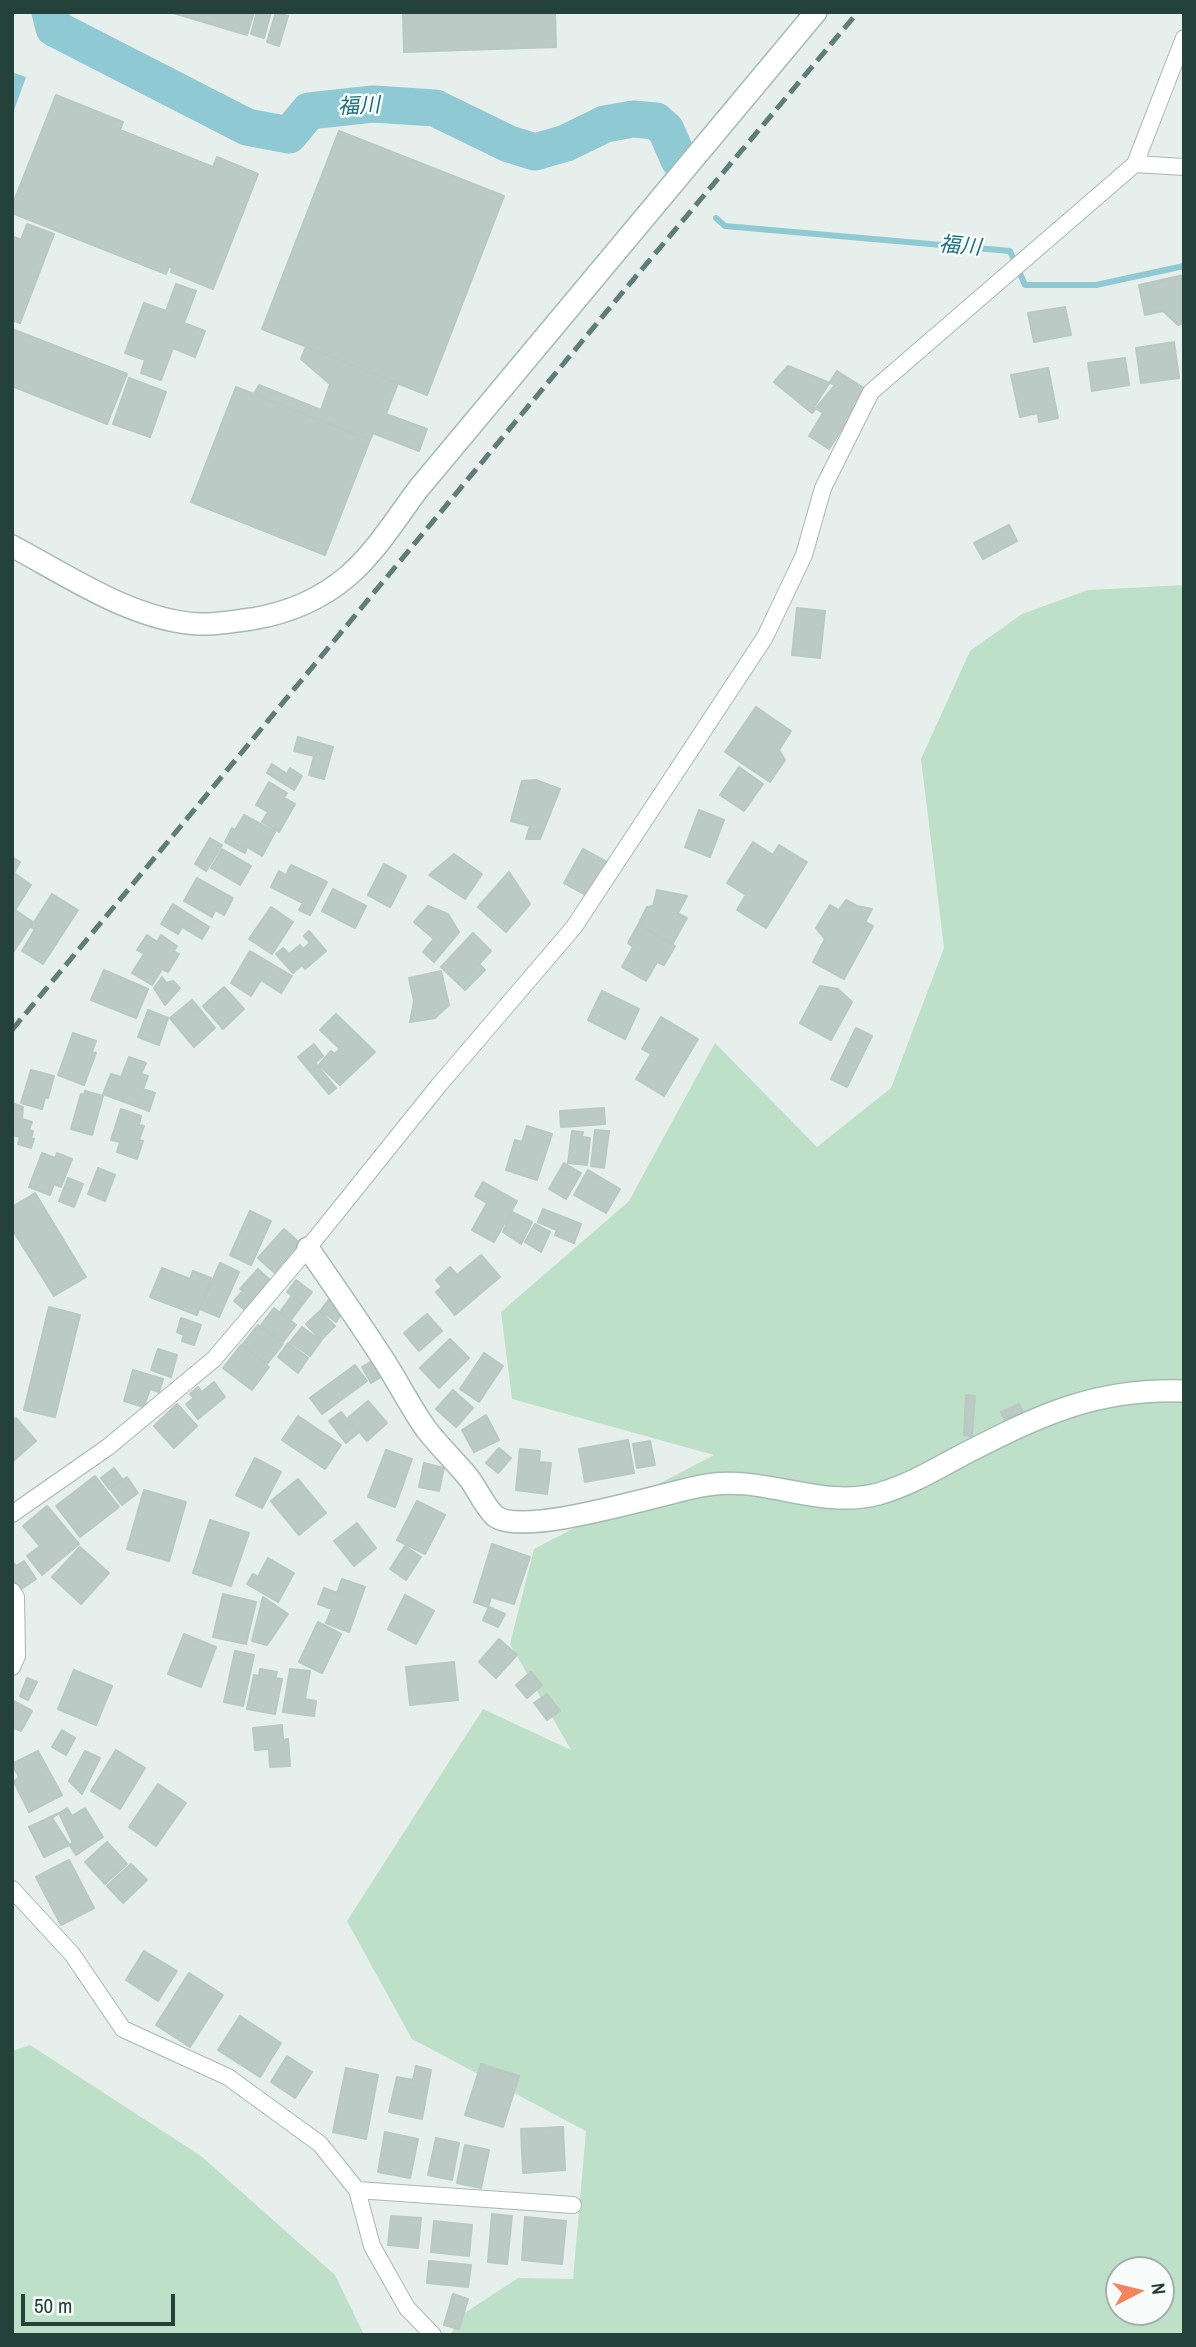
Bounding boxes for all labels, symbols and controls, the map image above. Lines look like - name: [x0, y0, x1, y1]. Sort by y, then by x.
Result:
- water label: 福川: [337, 93, 381, 121]
- water label: 福川: [938, 233, 982, 261]
- north arrow: [1105, 2256, 1175, 2326]
- scale bar: [24, 2280, 178, 2324]
- text: N: [1145, 2282, 1172, 2296]
- text: 50 m: [34, 2291, 72, 2320]

